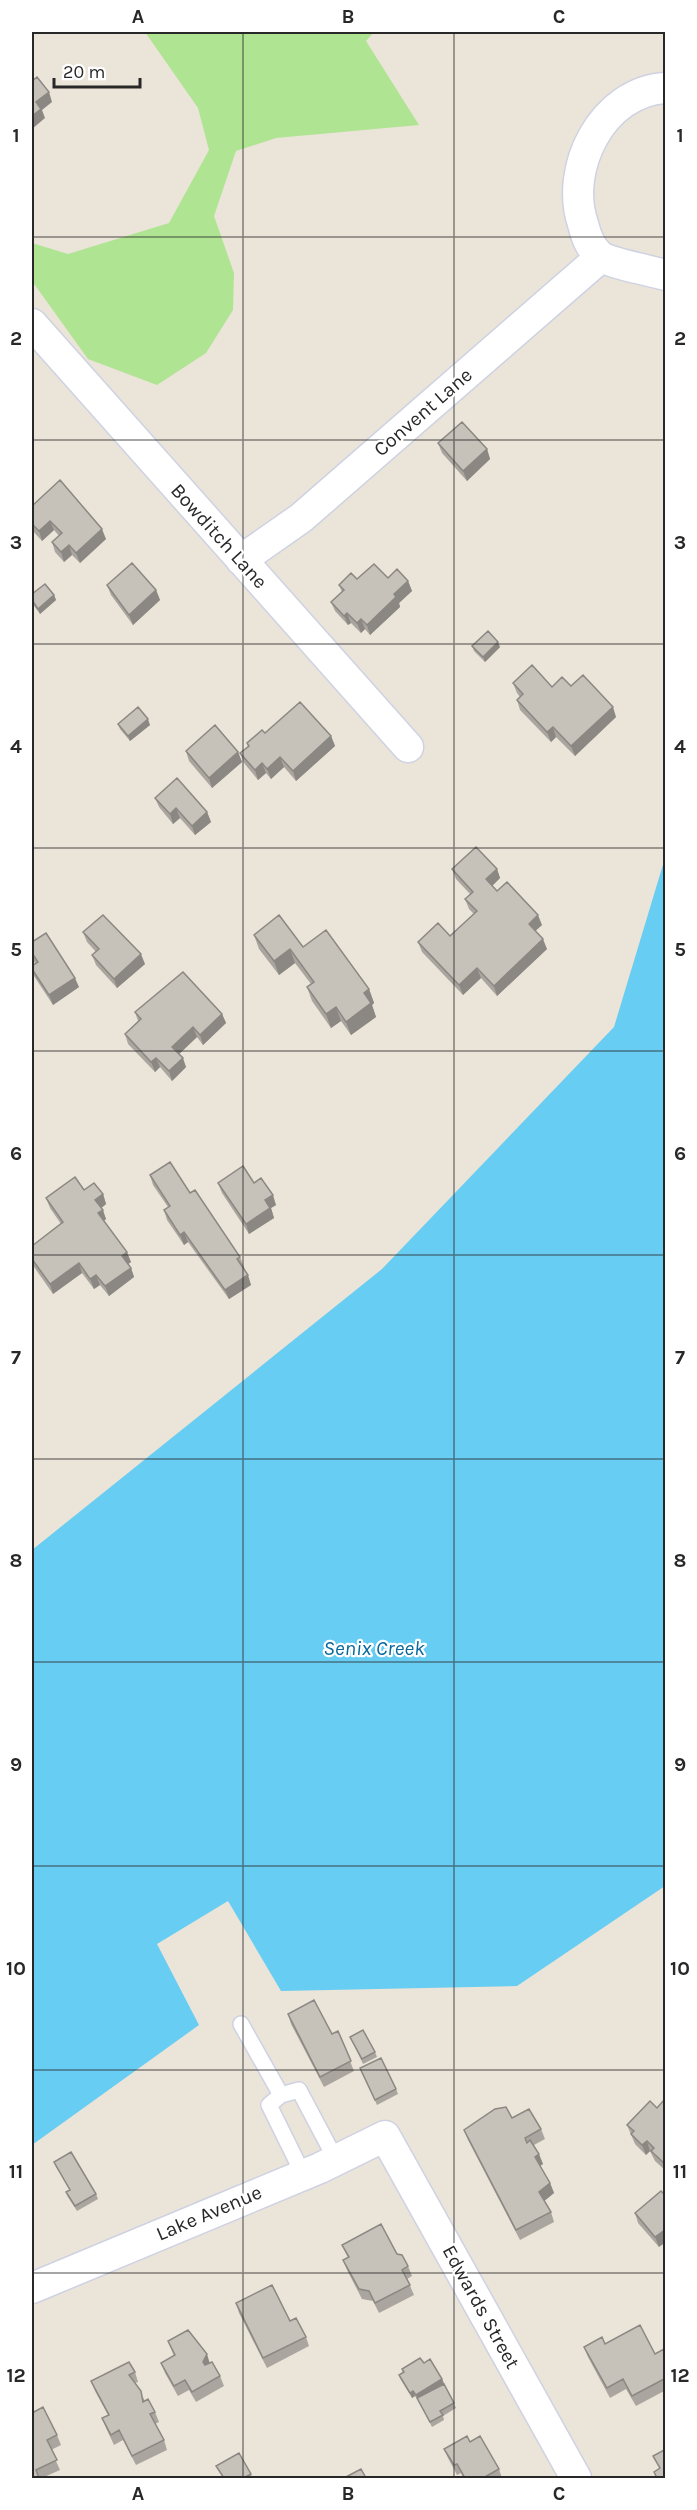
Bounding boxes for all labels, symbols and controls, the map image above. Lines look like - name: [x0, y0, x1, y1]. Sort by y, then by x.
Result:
- text: A: [132, 5, 145, 28]
- text: B: [342, 5, 354, 28]
- text: C: [553, 5, 565, 28]
- scale bar: [54, 51, 140, 89]
- text: 20 m: [63, 61, 105, 83]
- text: 1: [12, 124, 20, 147]
- text: 1: [676, 124, 684, 147]
- text: 2: [10, 327, 22, 350]
- text: 2: [674, 327, 686, 350]
- street label: Convent Lane: [369, 363, 477, 461]
- street label: Bowditch Lane: [166, 479, 272, 593]
- text: 3: [10, 531, 22, 554]
- text: 3: [674, 531, 686, 554]
- text: 4: [10, 735, 22, 758]
- text: 4: [674, 735, 686, 758]
- text: 5: [10, 938, 22, 961]
- text: 5: [674, 938, 686, 961]
- text: 6: [10, 1142, 22, 1165]
- text: 6: [674, 1142, 686, 1165]
- text: 7: [11, 1346, 21, 1369]
- text: 7: [675, 1346, 685, 1369]
- text: 8: [10, 1549, 22, 1572]
- text: 8: [674, 1549, 686, 1572]
- water label: Senix Creek: [323, 1636, 425, 1660]
- text: 9: [10, 1753, 22, 1776]
- text: 9: [674, 1753, 686, 1776]
- text: 10: [6, 1957, 26, 1980]
- text: 10: [670, 1957, 690, 1980]
- text: 11: [9, 2160, 23, 2183]
- text: 11: [673, 2160, 687, 2183]
- street label: Lake Avenue: [153, 2180, 265, 2246]
- street label: Edwards Street: [438, 2241, 525, 2373]
- text: 12: [6, 2364, 26, 2387]
- text: 12: [670, 2364, 690, 2387]
- text: A: [132, 2482, 145, 2505]
- text: B: [342, 2482, 354, 2505]
- text: C: [553, 2482, 565, 2505]

